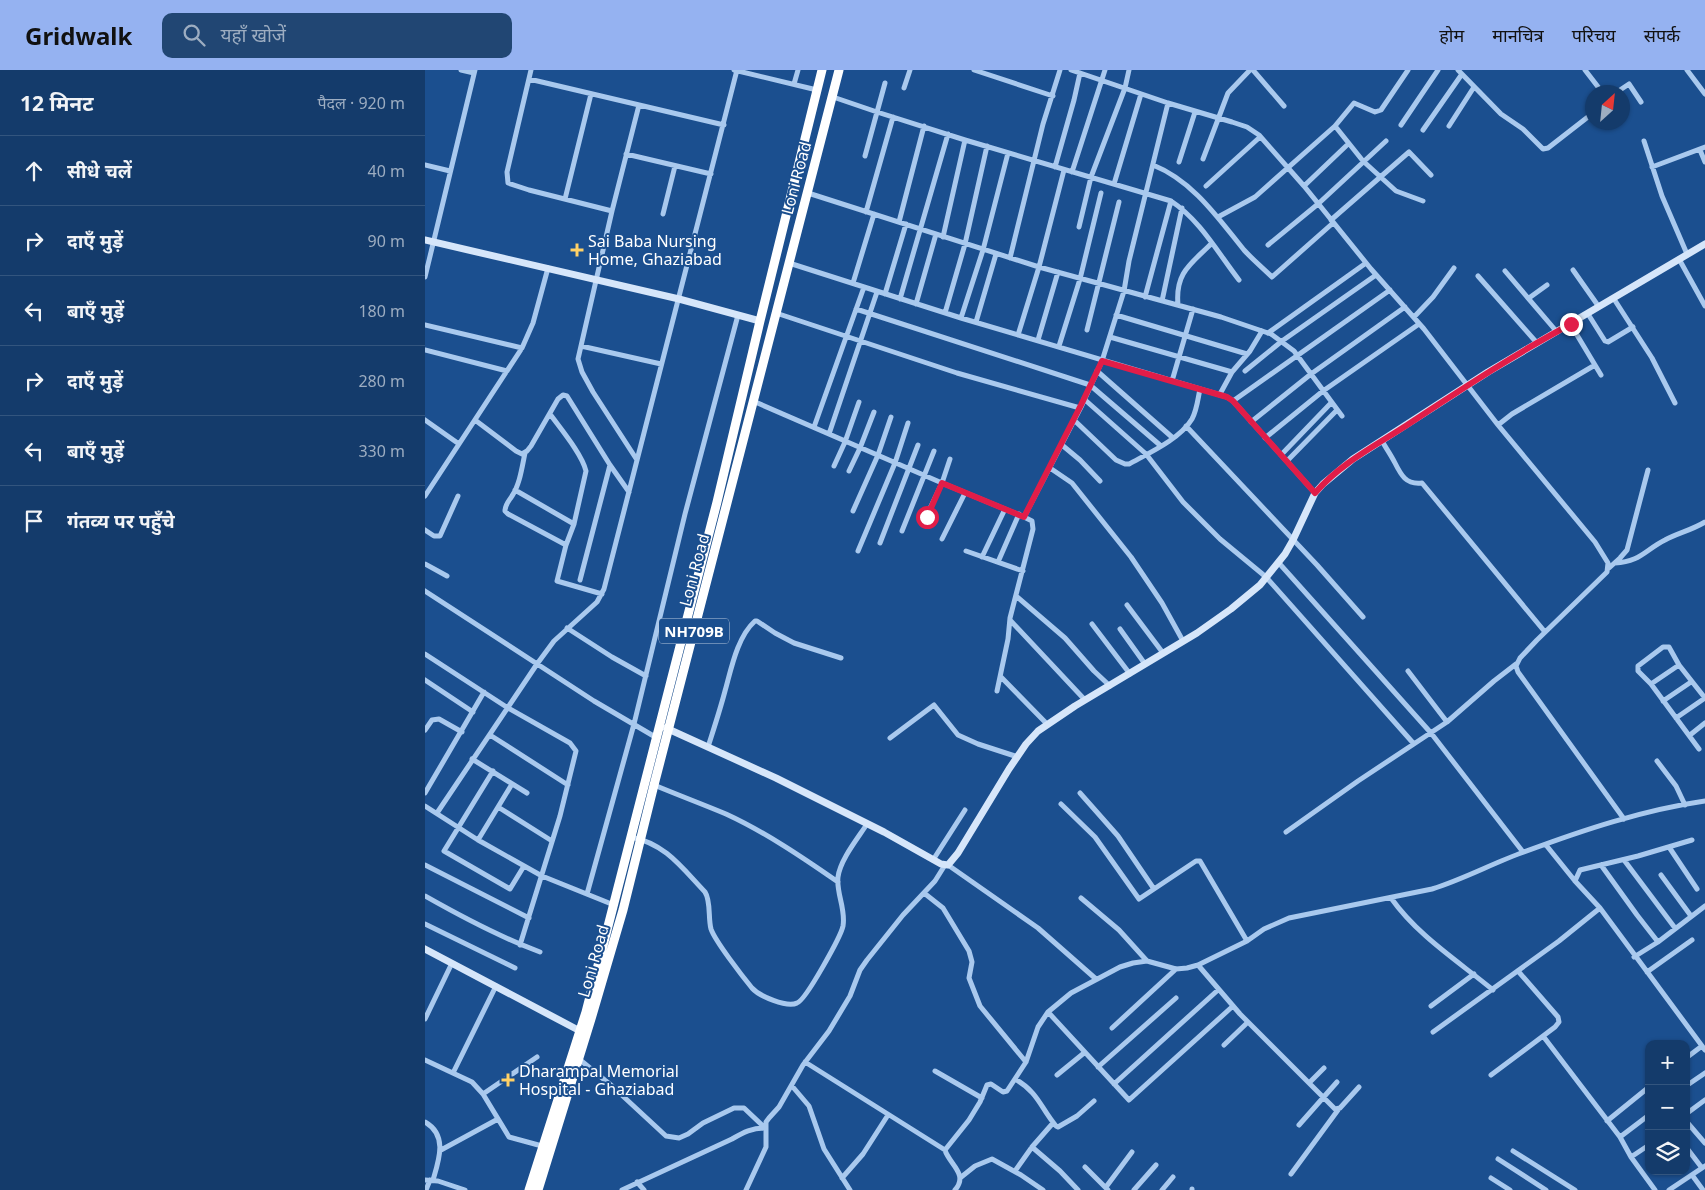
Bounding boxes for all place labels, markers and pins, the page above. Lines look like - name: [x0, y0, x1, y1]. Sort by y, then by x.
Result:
- place label: Sai Baba Nursing Home, Ghaziabad: [588, 230, 722, 270]
- marker: Sai Baba Nursing Home, Ghaziabad: [570, 243, 584, 257]
- place label: Dharampal Memorial Hospital - Ghaziabad: [519, 1060, 679, 1100]
- marker: Dharampal Memorial Hospital - Ghaziabad: [501, 1073, 515, 1087]

